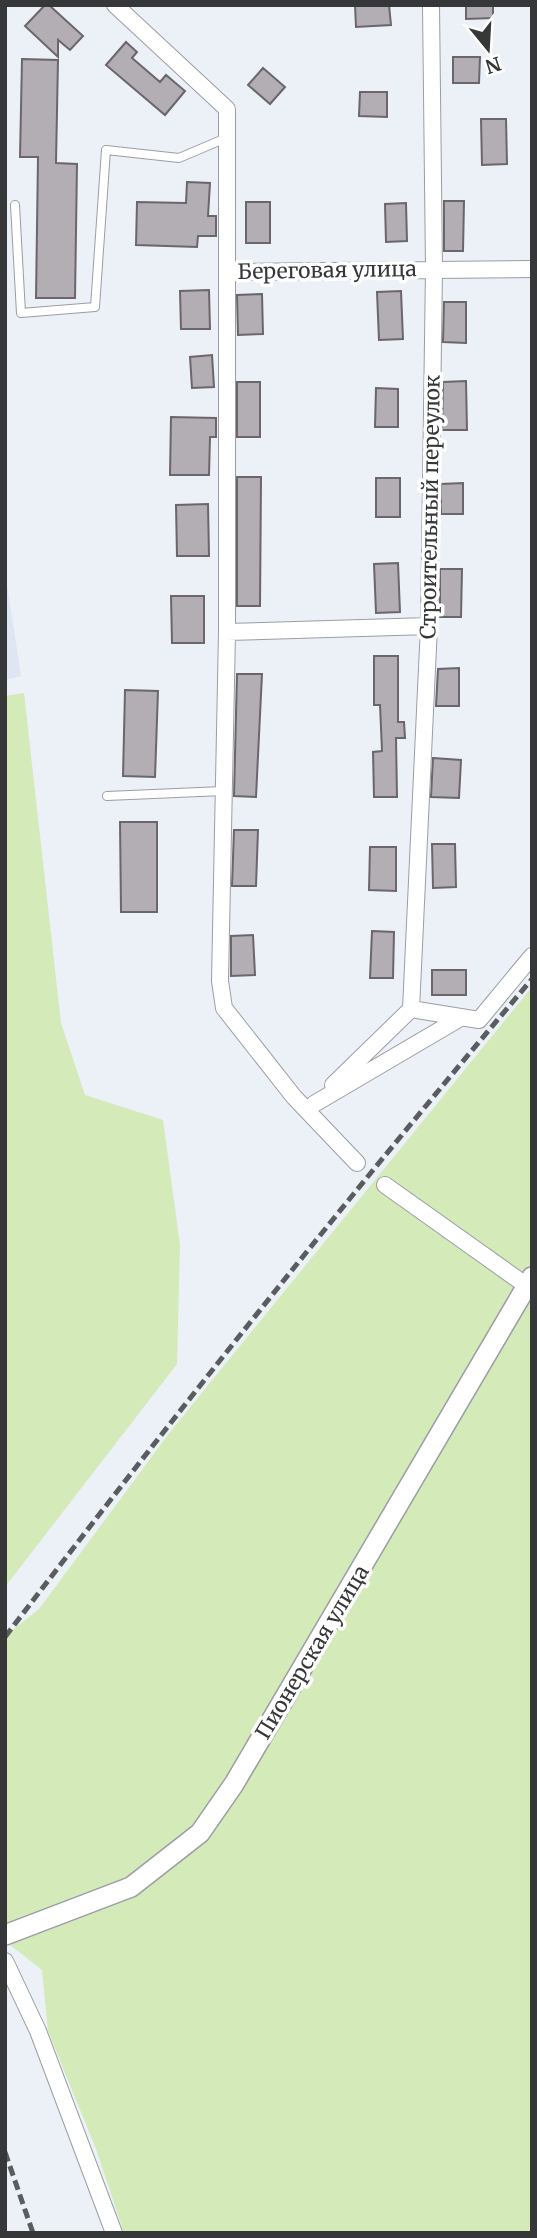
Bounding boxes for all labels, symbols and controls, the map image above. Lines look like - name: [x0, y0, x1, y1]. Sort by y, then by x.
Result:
- north arrow: [453, 14, 523, 84]
- text: N: [482, 51, 504, 79]
- street label: Береговая улица: [237, 255, 417, 285]
- street label: Строительный переулок: [414, 375, 446, 639]
- street label: Пионерская улица: [249, 1560, 375, 1744]

